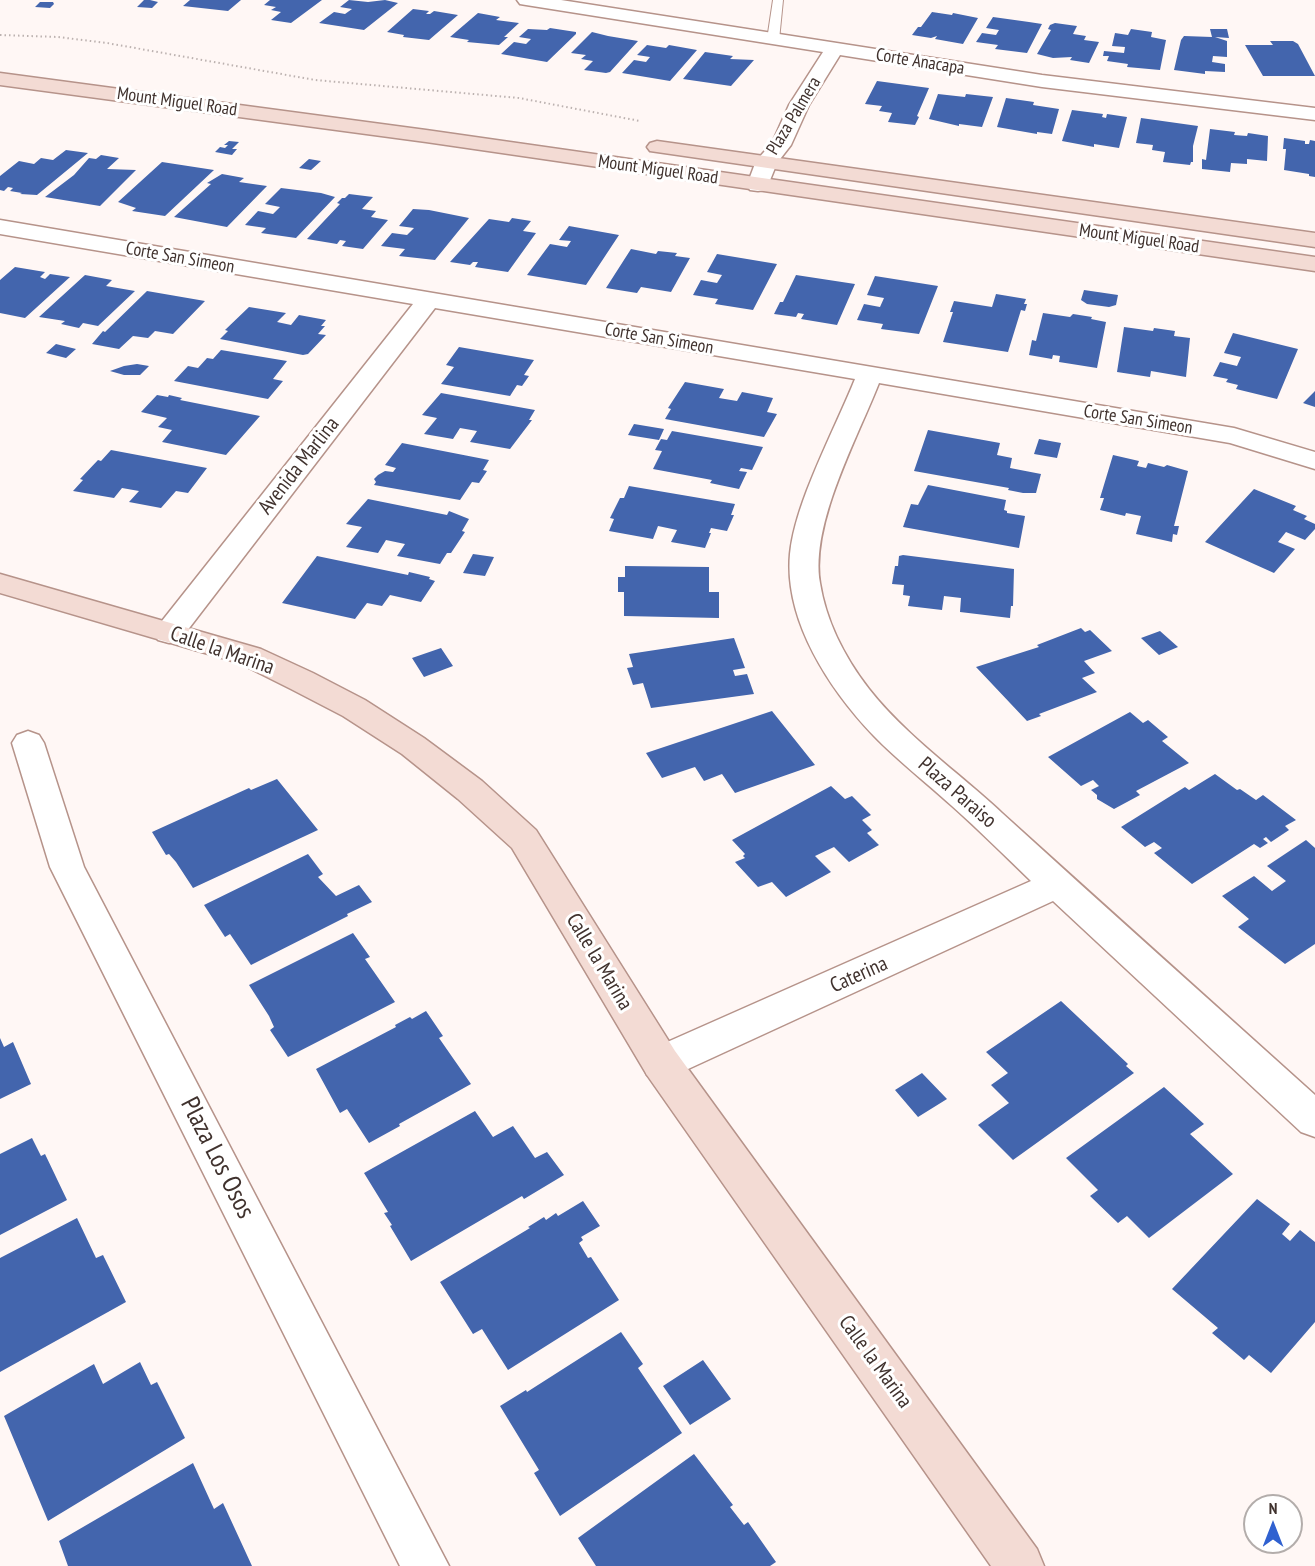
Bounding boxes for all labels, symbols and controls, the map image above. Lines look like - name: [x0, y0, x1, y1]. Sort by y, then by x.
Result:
- street label: Corte Anacapa: [874, 44, 966, 80]
- street label: Plaza Palmera: [762, 73, 826, 159]
- street label: Mount Miguel Road: [116, 83, 238, 121]
- street label: Mount Miguel Road: [597, 151, 719, 189]
- street label: Mount Miguel Road: [1078, 220, 1200, 258]
- street label: Corte San Simeon: [124, 238, 236, 278]
- street label: Corte San Simeon: [603, 319, 715, 359]
- street label: Corte San Simeon: [1082, 401, 1194, 439]
- street label: Avenida Marlina: [253, 412, 345, 520]
- street label: Calle la Marina: [167, 621, 277, 681]
- street label: Plaza Paraiso: [913, 752, 1001, 834]
- street label: Calle la Marina: [560, 909, 638, 1015]
- street label: Caterina: [826, 951, 892, 999]
- street label: Plaza Los Osos: [173, 1092, 261, 1224]
- street label: Calle la Marina: [833, 1311, 917, 1413]
- north arrow: [1243, 1494, 1303, 1554]
- text: N: [1269, 1498, 1277, 1518]

